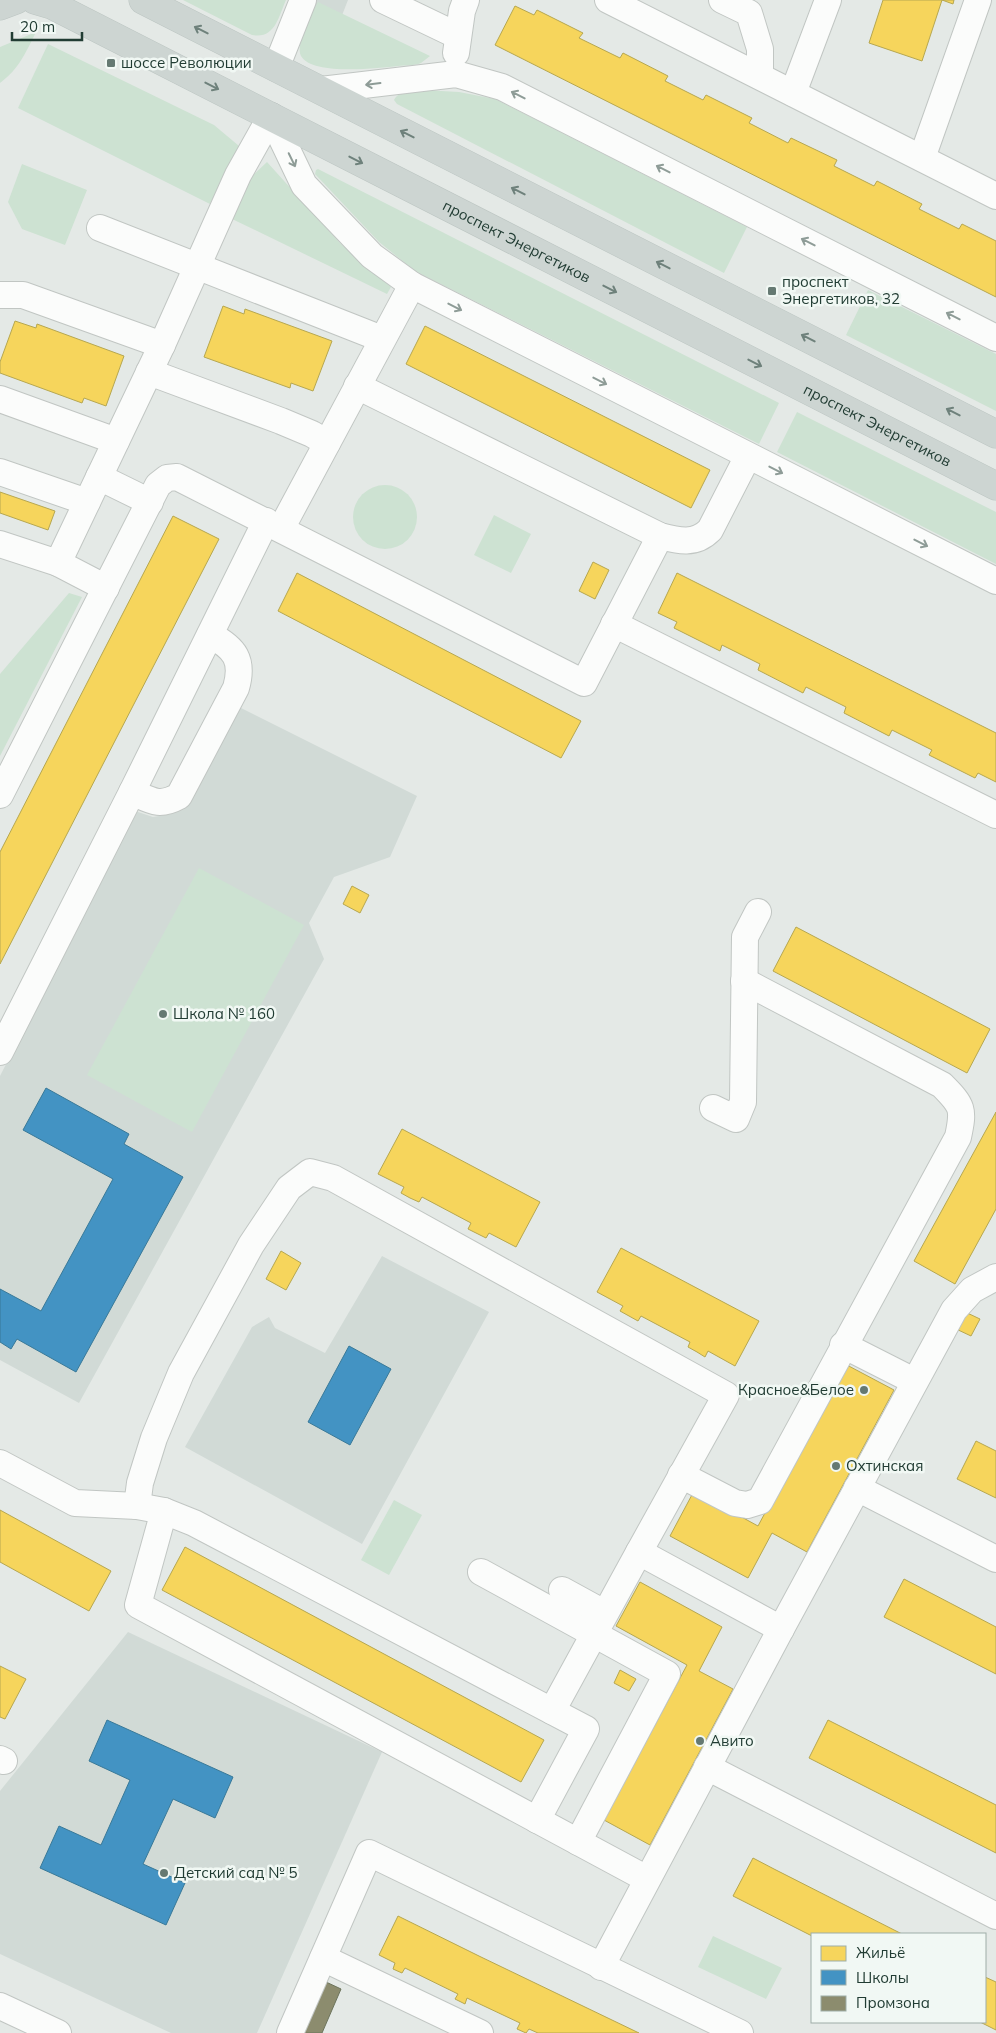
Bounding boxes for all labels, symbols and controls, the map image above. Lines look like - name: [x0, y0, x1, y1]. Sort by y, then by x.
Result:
- scale bar: [12, 10, 82, 42]
- text: 20 m: [20, 17, 55, 36]
- one-way arrow: [194, 25, 209, 34]
- place label: шоссе Революции: [121, 53, 252, 72]
- marker: шоссе Революции: [105, 57, 117, 69]
- one-way arrow: [365, 79, 381, 89]
- one-way arrow: [204, 82, 219, 91]
- one-way arrow: [511, 90, 526, 99]
- one-way arrow: [400, 129, 415, 138]
- one-way arrow: [288, 152, 298, 167]
- one-way arrow: [349, 155, 364, 165]
- one-way arrow: [656, 164, 671, 173]
- one-way arrow: [511, 186, 526, 195]
- street label: проспект Энергетиков: [440, 196, 594, 287]
- one-way arrow: [800, 237, 815, 247]
- one-way arrow: [656, 260, 671, 269]
- place label: проспект Энергетиков, 32: [782, 272, 900, 308]
- one-way arrow: [603, 284, 618, 294]
- marker: проспект Энергетиков, 32: [766, 285, 778, 297]
- one-way arrow: [447, 303, 462, 312]
- one-way arrow: [945, 311, 960, 321]
- one-way arrow: [800, 333, 815, 343]
- one-way arrow: [747, 359, 762, 368]
- one-way arrow: [592, 377, 607, 386]
- street label: проспект Энергетиков: [801, 380, 955, 471]
- one-way arrow: [945, 407, 960, 417]
- one-way arrow: [768, 466, 783, 475]
- one-way arrow: [913, 539, 928, 548]
- place label: Школа № 160: [173, 1004, 275, 1023]
- marker: Школа № 160: [157, 1008, 169, 1020]
- place label: Красное&Белое: [738, 1380, 854, 1399]
- marker: Красное&Белое: [858, 1384, 870, 1396]
- place label: Охтинская: [846, 1456, 924, 1475]
- marker: Охтинская: [830, 1460, 842, 1472]
- place label: Авито: [710, 1731, 754, 1750]
- marker: Авито: [694, 1735, 706, 1747]
- place label: Детский сад № 5: [174, 1863, 298, 1882]
- marker: Детский сад № 5: [158, 1867, 170, 1879]
- legend: [811, 1933, 986, 2023]
- text: Жильё: [856, 1943, 905, 1962]
- text: Школы: [856, 1968, 909, 1987]
- text: Промзона: [856, 1993, 930, 2012]

